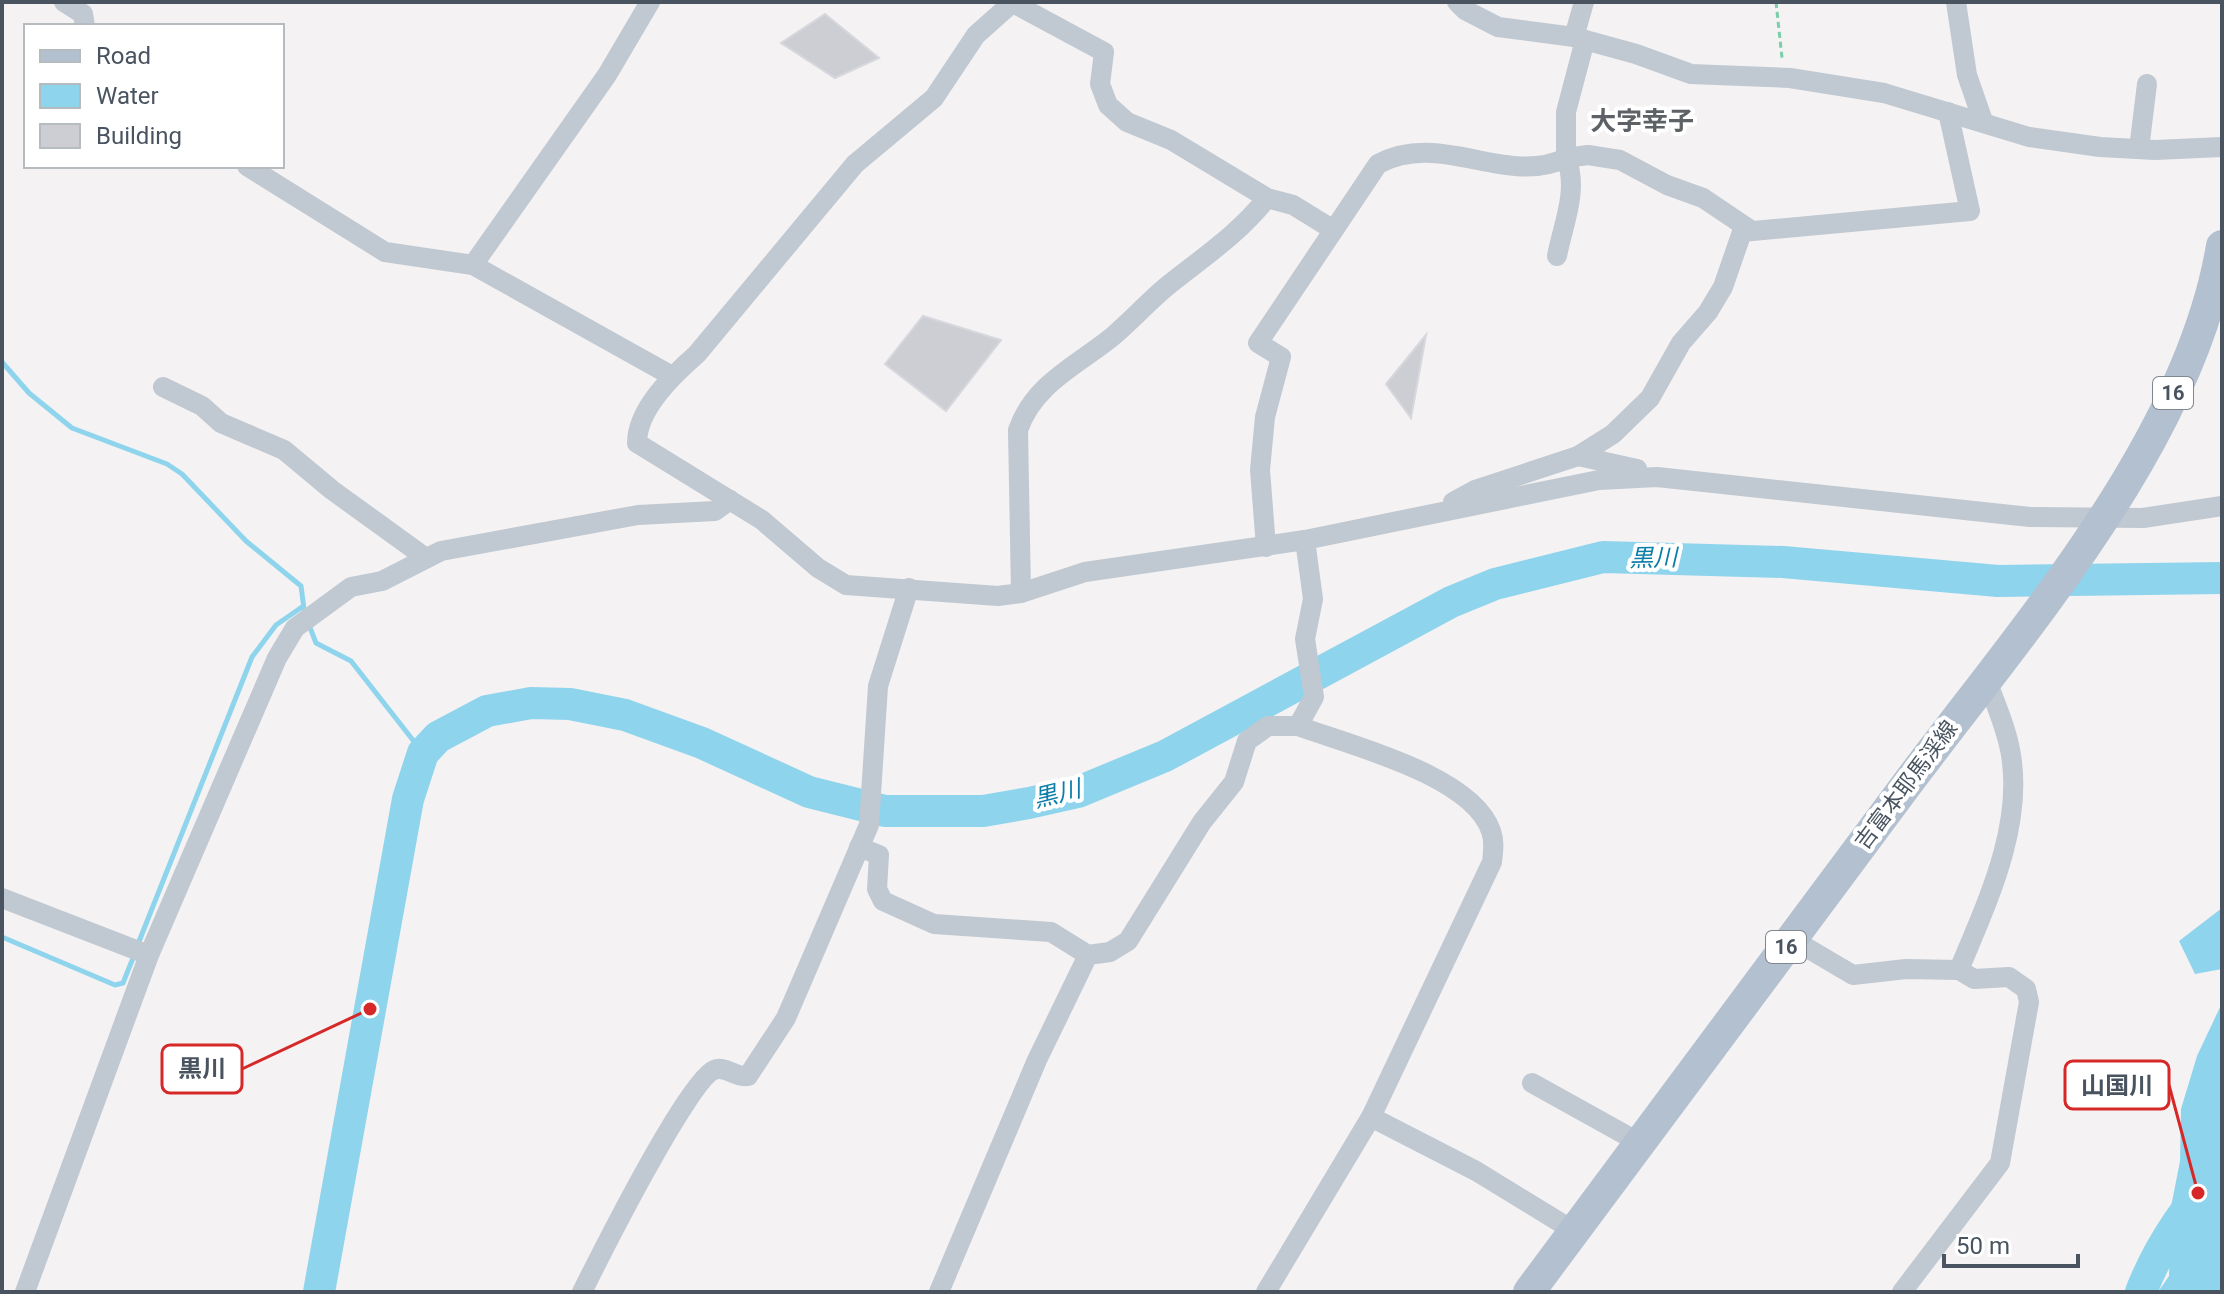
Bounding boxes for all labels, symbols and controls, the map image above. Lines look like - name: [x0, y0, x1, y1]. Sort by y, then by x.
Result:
- legend: [24, 24, 284, 168]
- text: Road: [96, 42, 151, 70]
- text: Water: [96, 82, 159, 110]
- district label: 大字幸子: [1590, 106, 1694, 136]
- text: Building: [96, 122, 182, 150]
- road number: 16: [2153, 377, 2193, 409]
- water label: 黒川: [1629, 544, 1680, 572]
- street label: 吉富本耶馬渓線: [1850, 716, 1962, 854]
- water label: 黒川: [1030, 774, 1087, 813]
- road number: 16: [1766, 931, 1806, 963]
- callout: 黒川: [162, 1045, 242, 1093]
- text: 黒川: [178, 1055, 226, 1083]
- callout: 山国川: [2065, 1061, 2169, 1109]
- text: 山国川: [2081, 1072, 2153, 1100]
- scale bar: [1944, 1218, 2078, 1268]
- text: 50 m: [1956, 1232, 2010, 1260]

